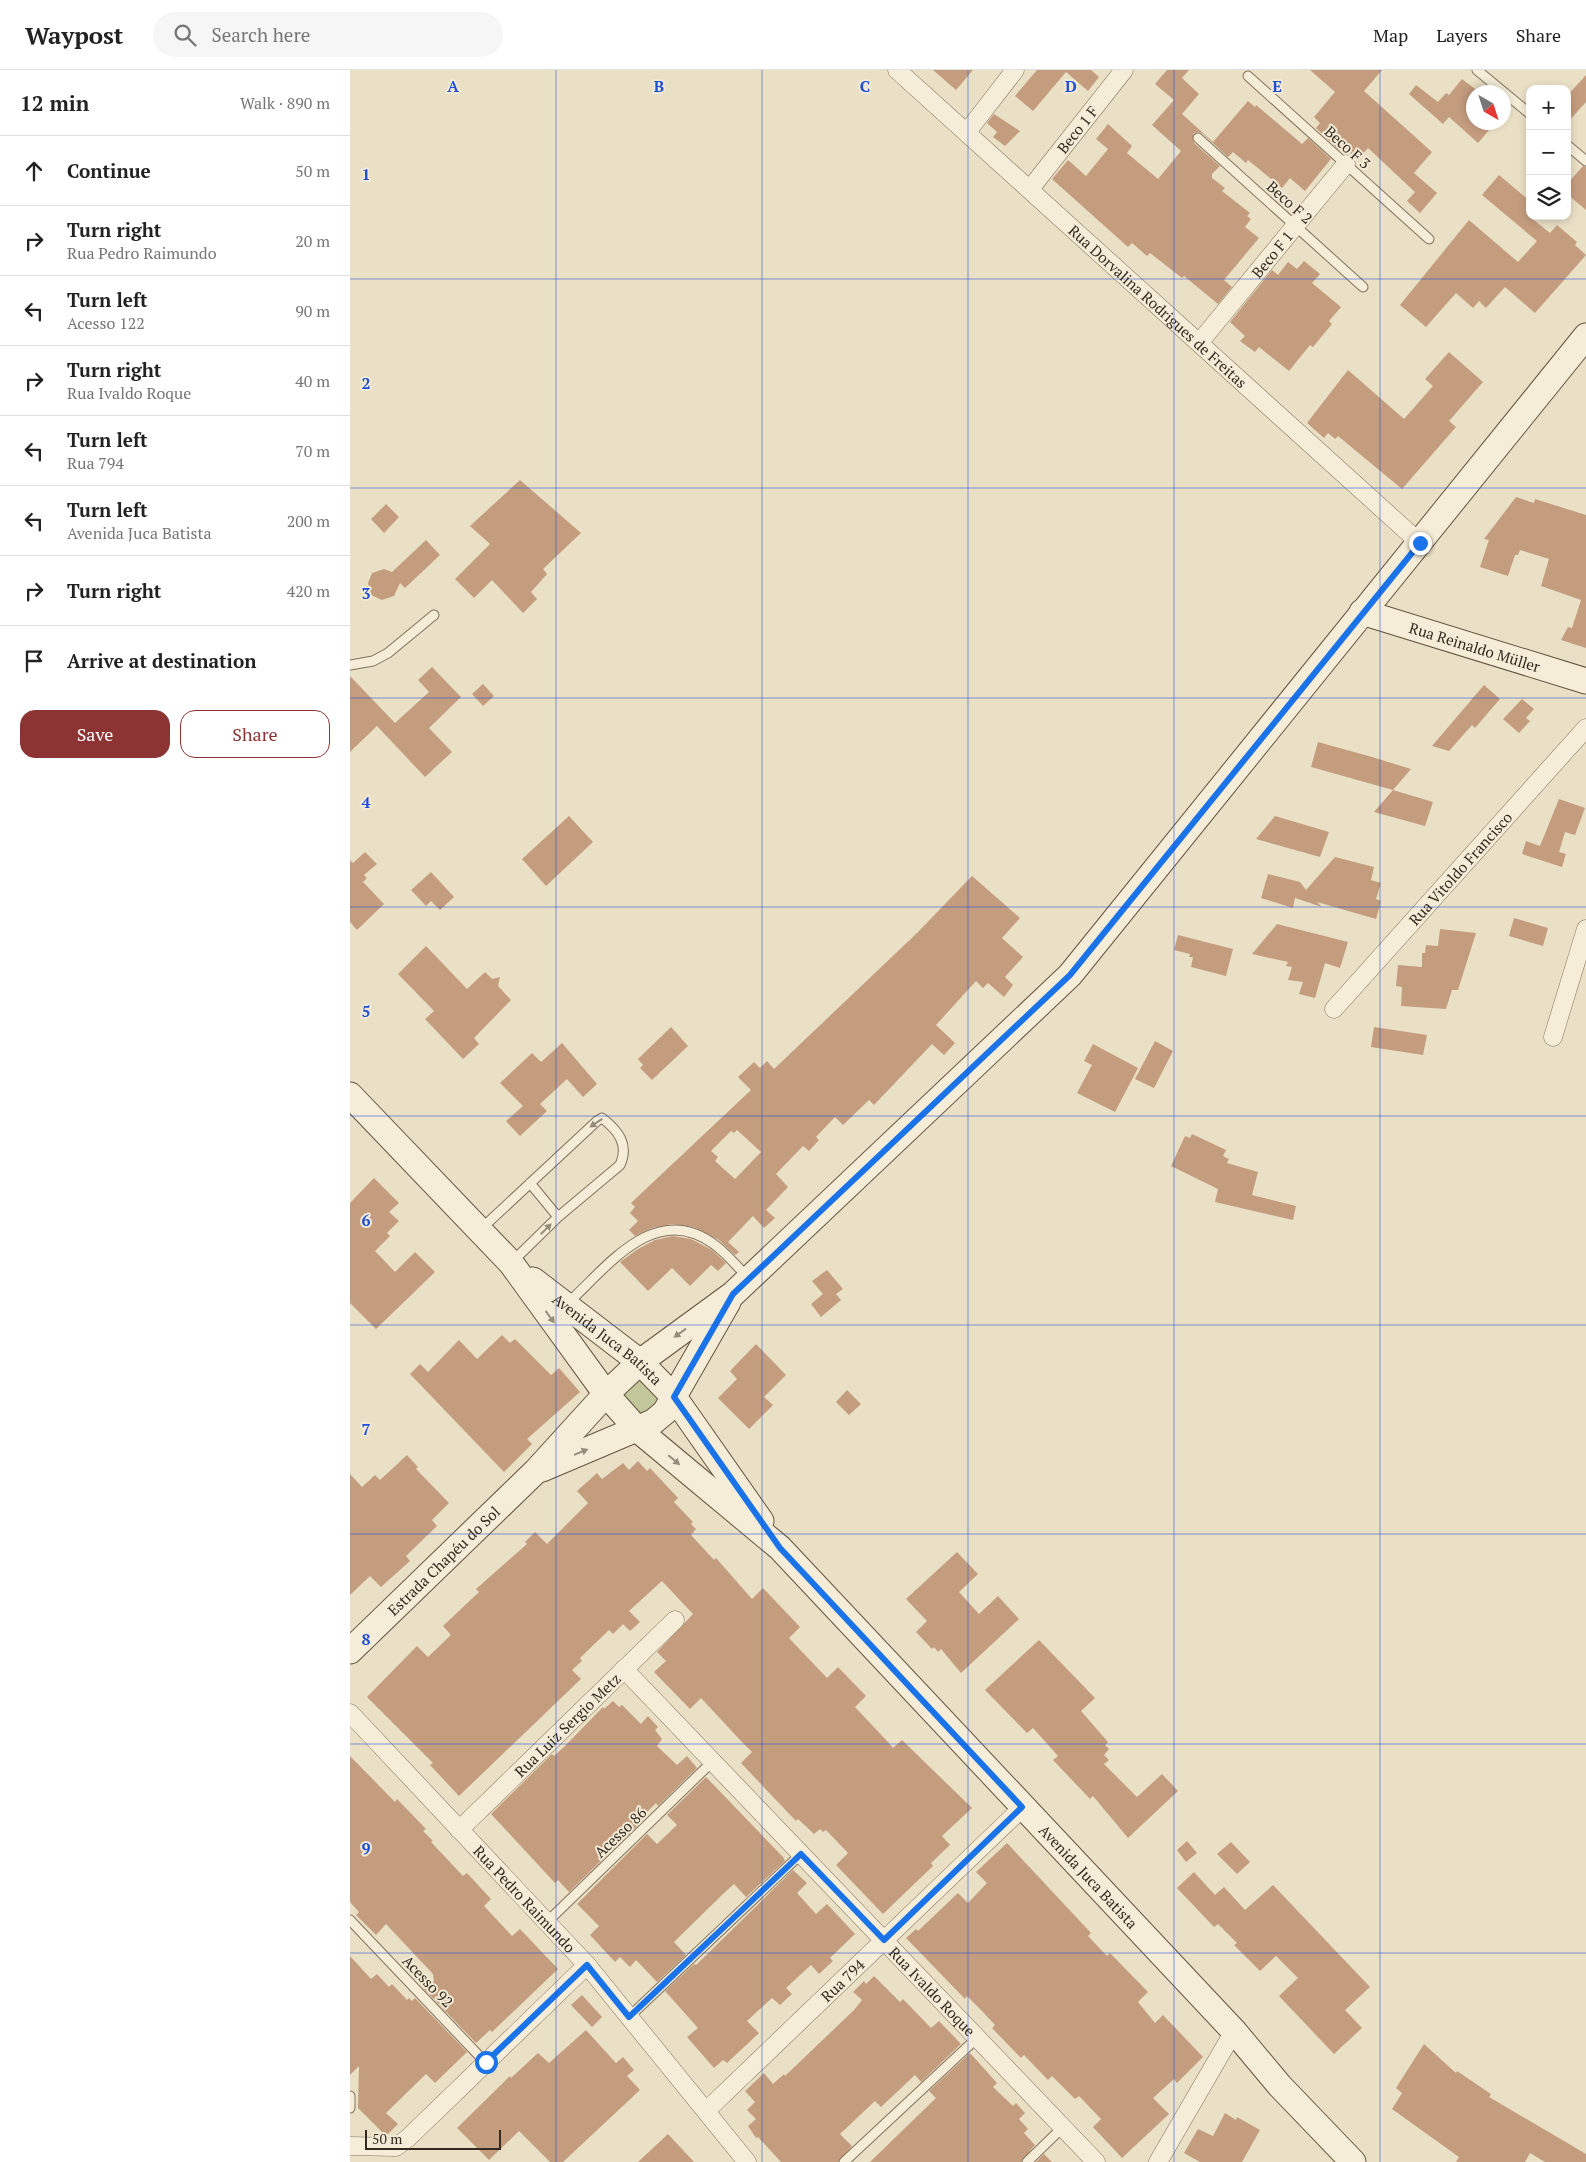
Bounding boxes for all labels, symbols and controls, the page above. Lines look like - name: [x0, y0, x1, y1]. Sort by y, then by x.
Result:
- search box: [153, 12, 503, 57]
- text: Waypost: [25, 19, 123, 51]
- icon: search: [171, 21, 199, 49]
- text: Search here: [211, 22, 310, 47]
- text: Map: [1373, 23, 1408, 47]
- text: Layers: [1436, 23, 1488, 47]
- text: Share: [1516, 23, 1561, 47]
- text: A: [447, 75, 459, 97]
- text: B: [654, 75, 664, 97]
- text: C: [860, 75, 870, 97]
- text: D: [1065, 75, 1077, 97]
- text: E: [1272, 75, 1282, 97]
- north arrow: [1466, 85, 1511, 130]
- map controls: [1526, 85, 1571, 220]
- button: +: [1526, 85, 1571, 130]
- text: 12 min: [20, 89, 89, 117]
- text: Walk · 890 m: [240, 92, 330, 114]
- street label: Beco 1 F: [1052, 101, 1102, 157]
- street label: Beco F 3: [1321, 121, 1375, 173]
- button: −: [1526, 130, 1571, 175]
- icon: ahead: [20, 157, 48, 185]
- text: Continue: [67, 158, 151, 183]
- text: 50 m: [295, 160, 330, 182]
- text: 1: [361, 163, 371, 185]
- button: layers: [1526, 175, 1571, 220]
- street label: Beco F 2: [1263, 176, 1317, 228]
- text: Turn right: [67, 217, 161, 242]
- street label: Rua Dorvalina Rodrigues de Freitas: [1064, 220, 1252, 392]
- street label: Beco F 1: [1247, 226, 1297, 282]
- icon: right: [20, 227, 48, 255]
- text: 20 m: [295, 230, 330, 252]
- text: Rua Pedro Raimundo: [67, 242, 217, 264]
- text: Turn left: [67, 287, 148, 312]
- icon: left: [20, 297, 48, 325]
- text: 90 m: [295, 300, 330, 322]
- text: Acesso 122: [67, 312, 145, 334]
- text: Turn right: [67, 357, 161, 382]
- icon: right: [20, 367, 48, 395]
- text: 40 m: [295, 370, 330, 392]
- text: 2: [361, 372, 371, 394]
- text: Rua Ivaldo Roque: [67, 382, 191, 404]
- text: Turn left: [67, 427, 148, 452]
- icon: left: [20, 437, 48, 465]
- text: 70 m: [295, 440, 330, 462]
- text: Rua 794: [67, 452, 124, 474]
- text: Turn left: [67, 497, 148, 522]
- icon: left: [20, 507, 48, 535]
- text: 200 m: [287, 510, 330, 532]
- text: Avenida Juca Batista: [67, 522, 212, 544]
- route end: [1409, 532, 1432, 555]
- icon: right: [20, 577, 48, 605]
- text: Turn right: [67, 578, 161, 603]
- text: 420 m: [287, 580, 330, 602]
- text: 3: [361, 582, 371, 604]
- street label: Rua Reinaldo Müller: [1407, 617, 1543, 676]
- icon: arrive: [20, 647, 48, 675]
- text: Arrive at destination: [67, 648, 256, 673]
- button: Save: [20, 710, 170, 758]
- button: Share: [180, 710, 330, 758]
- text: 4: [361, 791, 371, 813]
- street label: Rua Vitoldo Francisco: [1404, 807, 1516, 929]
- text: 5: [361, 1000, 371, 1022]
- one-way arrow: [589, 1119, 603, 1128]
- text: 6: [361, 1209, 371, 1231]
- one-way arrow: [539, 1223, 551, 1235]
- street label: Avenida Juca Batista: [549, 1289, 667, 1389]
- one-way arrow: [545, 1310, 555, 1324]
- one-way arrow: [673, 1328, 687, 1338]
- text: 7: [361, 1418, 371, 1440]
- one-way arrow: [574, 1448, 588, 1456]
- one-way arrow: [668, 1455, 681, 1466]
- street label: Estrada Chapéu do Sol: [383, 1502, 504, 1620]
- text: 8: [361, 1628, 371, 1650]
- street label: Rua Luiz Sergio Metz: [510, 1668, 625, 1781]
- street label: Acesso 86: [590, 1802, 650, 1862]
- street label: Avenida Juca Batista: [1035, 1820, 1143, 1933]
- text: 9: [361, 1837, 371, 1859]
- street label: Rua Pedro Raimundo: [469, 1841, 580, 1957]
- street label: Rua Ivaldo Roque: [885, 1942, 980, 2040]
- street label: Acesso 92: [398, 1951, 458, 2011]
- street label: Rua 794: [816, 1954, 869, 2006]
- route start: [475, 2051, 498, 2074]
- scale bar: [365, 2127, 501, 2150]
- text: 50 m: [372, 2129, 402, 2148]

